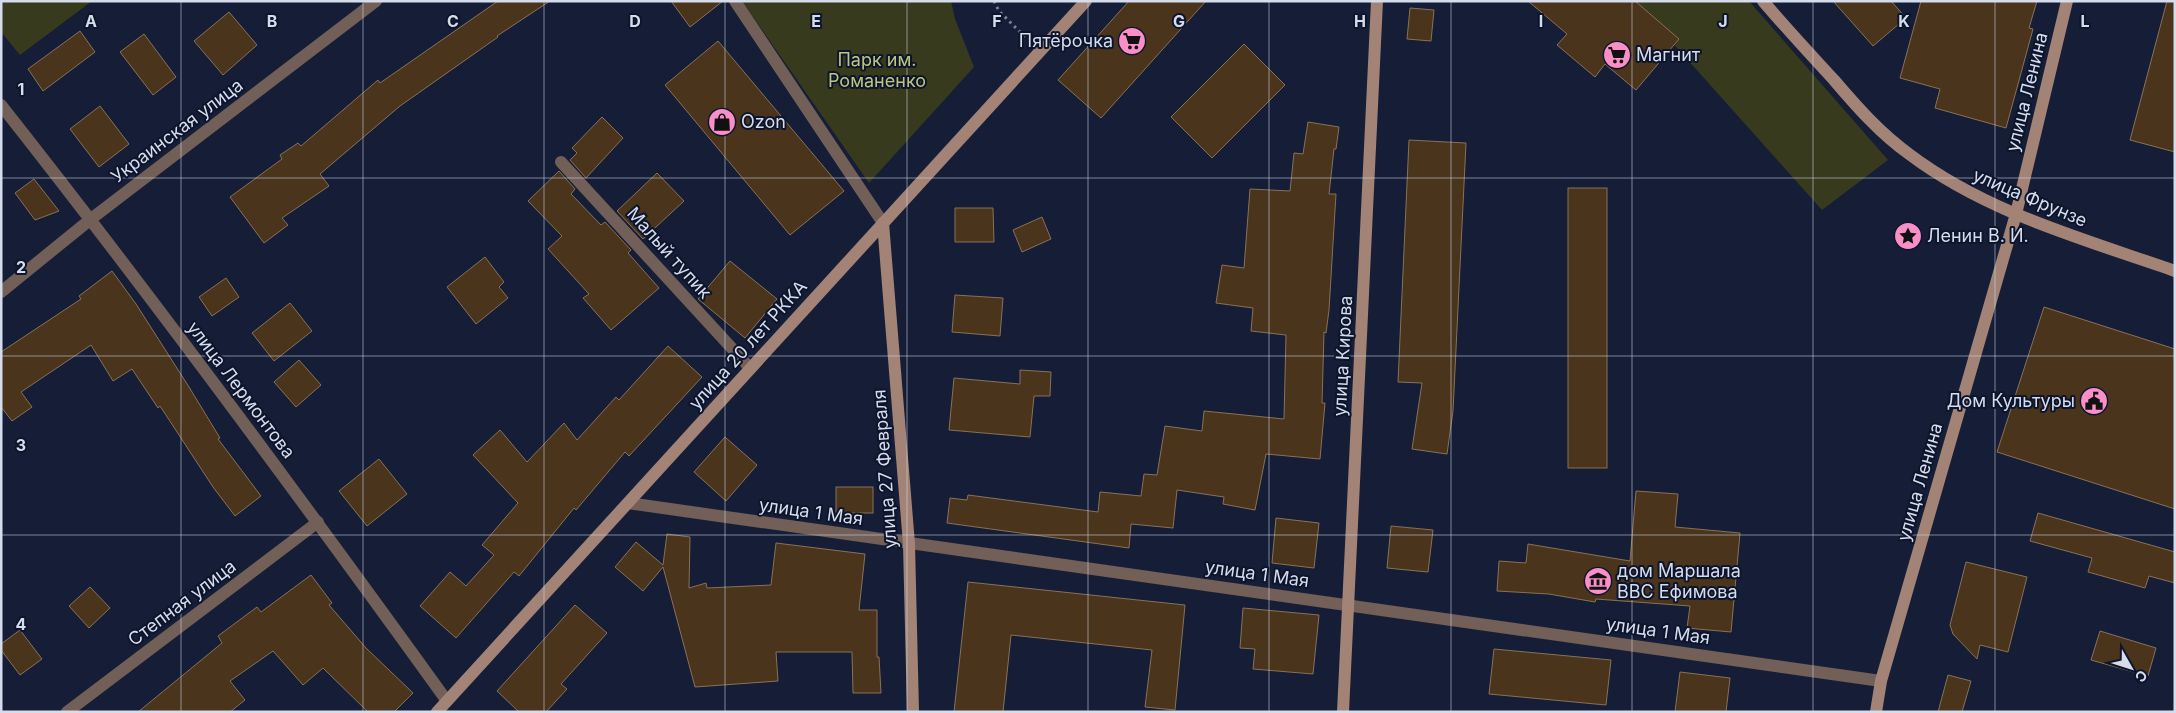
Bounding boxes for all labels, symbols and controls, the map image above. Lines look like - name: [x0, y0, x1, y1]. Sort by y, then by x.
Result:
- text: A: [85, 11, 97, 31]
- text: B: [267, 11, 277, 31]
- text: C: [447, 11, 459, 31]
- text: D: [629, 11, 641, 31]
- text: E: [811, 11, 821, 31]
- text: F: [992, 11, 1002, 31]
- text: G: [1173, 11, 1185, 31]
- text: H: [1354, 11, 1366, 31]
- text: I: [1539, 11, 1543, 31]
- text: J: [1718, 11, 1728, 31]
- text: K: [1898, 11, 1910, 31]
- text: L: [2080, 11, 2090, 31]
- supermarket icon: Пятёрочка: [1117, 26, 1147, 56]
- place label: Пятёрочка: [1019, 30, 1113, 51]
- street label: улица Ленина: [2002, 30, 2051, 154]
- supermarket icon: Магнит: [1602, 40, 1632, 70]
- place label: Магнит: [1636, 44, 1701, 65]
- park label: Парк им. Романенко: [828, 49, 926, 91]
- street label: Украинская улица: [107, 74, 247, 187]
- text: 1: [18, 79, 24, 99]
- shop icon: Ozon: [707, 107, 737, 137]
- place label: Ozon: [741, 111, 786, 132]
- street label: улица Фрунзе: [1970, 164, 2090, 231]
- street label: Малый тупик: [623, 203, 716, 303]
- place icon: Ленин В. И.: [1893, 221, 1923, 251]
- place label: Ленин В. И.: [1927, 225, 2029, 246]
- text: 2: [16, 257, 26, 277]
- street label: улица 20 лет РККА: [684, 276, 811, 413]
- street label: улица Кирова: [1329, 295, 1356, 417]
- street label: улица Лермонтова: [183, 317, 300, 462]
- public building icon: Дом Культуры: [2079, 386, 2109, 416]
- street label: улица 27 Февраля: [868, 389, 901, 549]
- place label: Дом Культуры: [1947, 390, 2075, 411]
- street label: улица Ленина: [1893, 420, 1946, 543]
- text: 3: [16, 435, 26, 455]
- street label: улица 1 Мая: [758, 494, 864, 529]
- street label: Степная улица: [124, 555, 240, 650]
- street label: улица 1 Мая: [1204, 556, 1310, 591]
- place label: дом Маршала ВВС Ефимова: [1617, 560, 1741, 602]
- museum icon: дом Маршала ВВС Ефимова: [1583, 566, 1613, 596]
- street label: улица 1 Мая: [1605, 613, 1711, 648]
- text: 4: [16, 614, 27, 634]
- north arrow: [2106, 643, 2156, 693]
- text: С: [2132, 667, 2151, 686]

